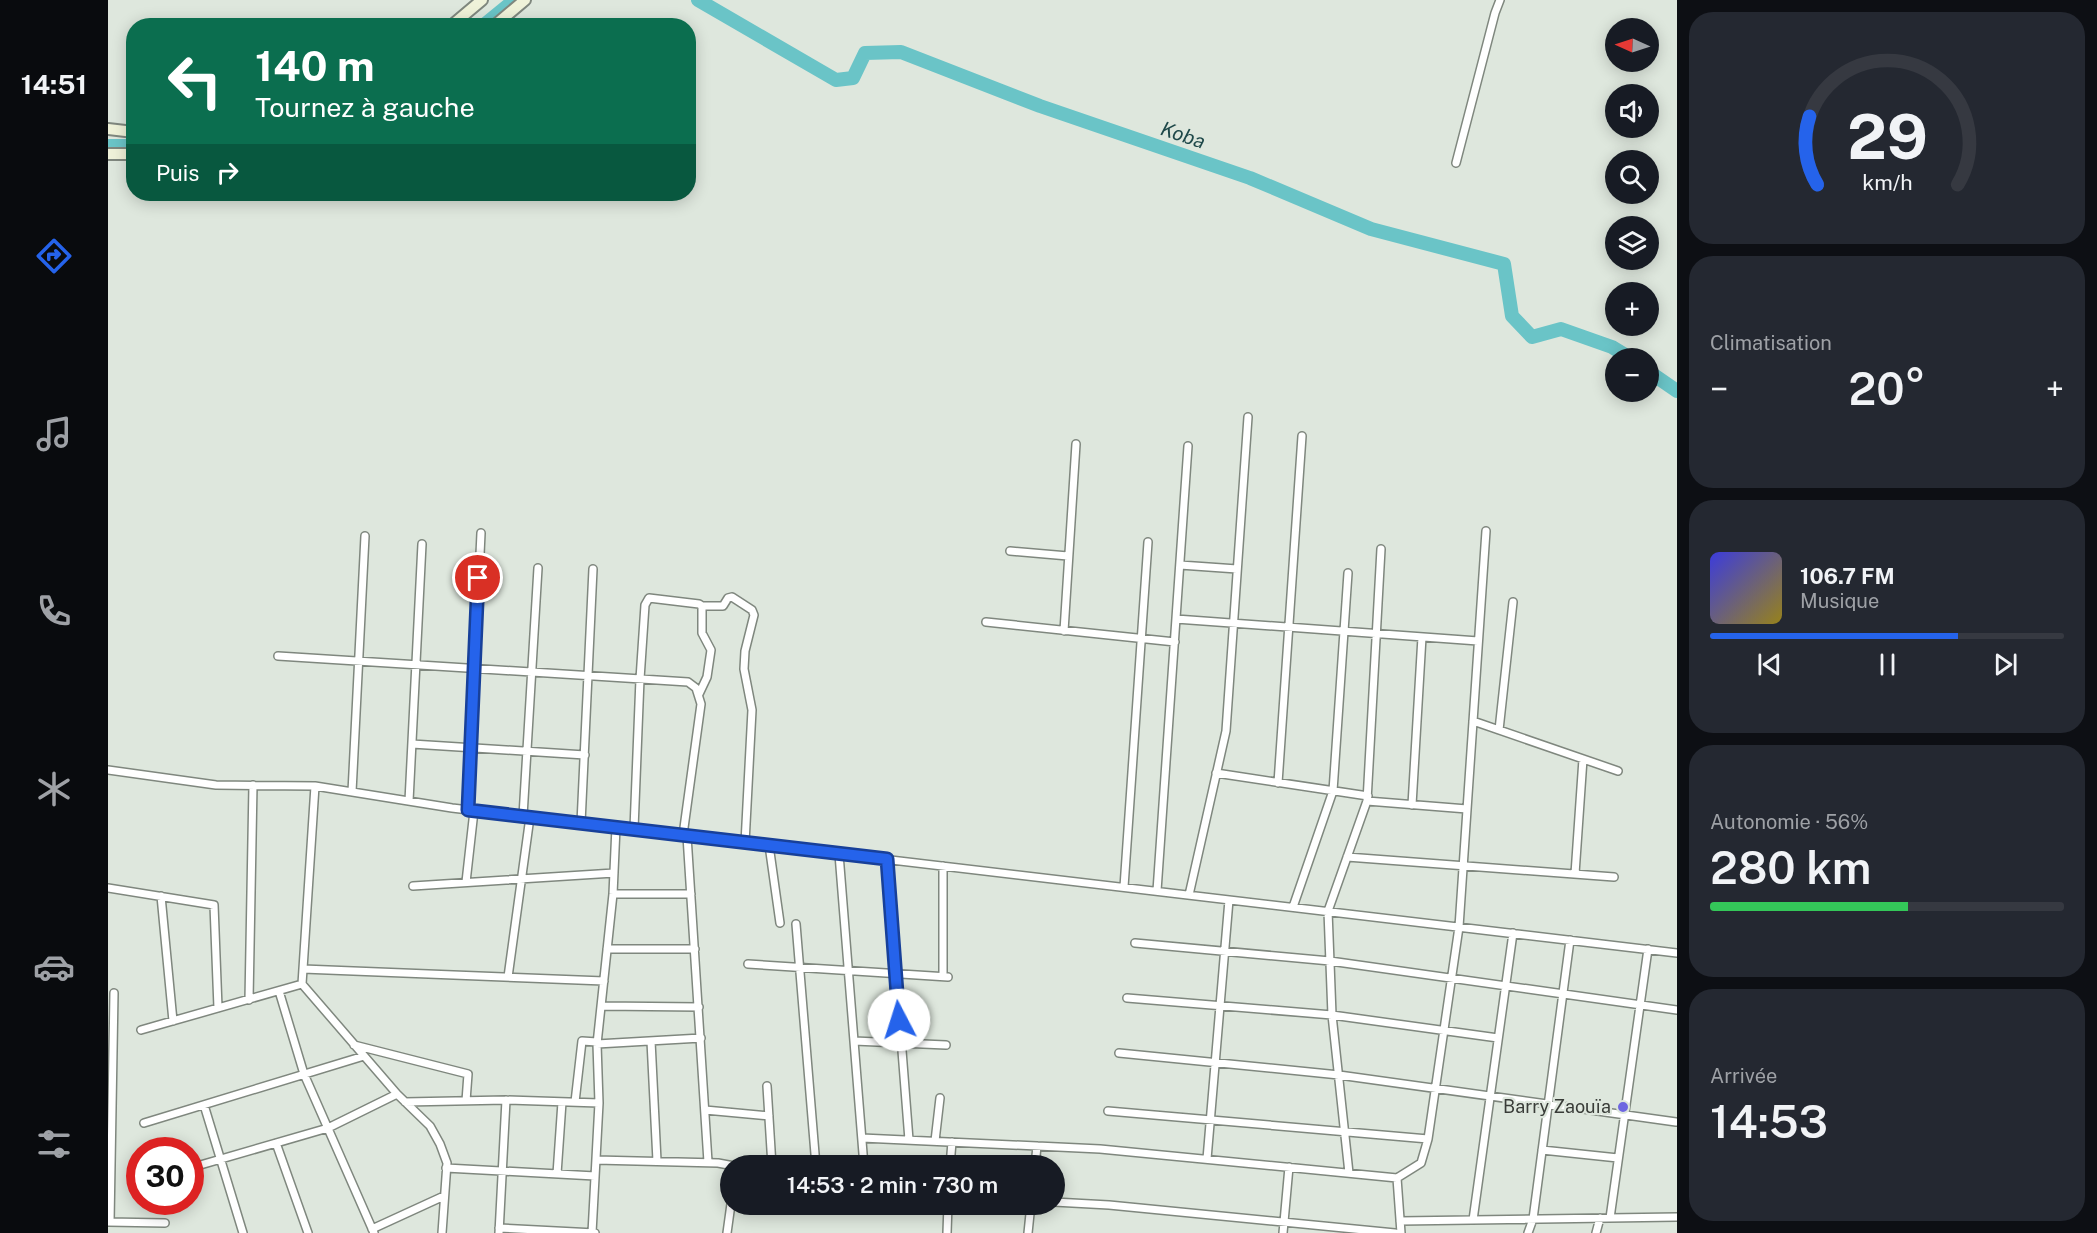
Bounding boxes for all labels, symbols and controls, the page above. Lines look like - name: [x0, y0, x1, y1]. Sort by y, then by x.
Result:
- north arrow: [1605, 18, 1659, 72]
- map controls: [1605, 18, 1659, 402]
- text: 140 m: [255, 41, 375, 90]
- icon: left: [156, 42, 234, 120]
- text: 14:51: [21, 68, 87, 100]
- button: sound: [1605, 84, 1659, 138]
- text: Tournez à gauche: [255, 91, 475, 123]
- text: 29: [1847, 100, 1927, 173]
- water label: Koba: [1158, 116, 1208, 154]
- button: search: [1605, 150, 1659, 204]
- icon: right: [211, 156, 244, 189]
- text: Puis: [156, 160, 199, 186]
- text: km/h: [1862, 170, 1912, 195]
- button: layers: [1605, 216, 1659, 270]
- icon: directions: [33, 235, 75, 277]
- button: +: [1605, 282, 1659, 336]
- text: Climatisation: [1710, 331, 1832, 355]
- button: −: [1605, 348, 1659, 402]
- text: 20°: [1848, 362, 1926, 415]
- text: −: [1710, 370, 1728, 408]
- text: +: [2046, 370, 2064, 408]
- icon: music: [33, 413, 75, 455]
- pin: [452, 552, 503, 603]
- icon: arrive: [461, 561, 494, 594]
- text: 106.7 FM: [1800, 563, 1895, 589]
- text: Musique: [1800, 589, 1879, 613]
- icon: phone: [33, 590, 75, 632]
- icon: previous: [1753, 648, 1786, 681]
- icon: pause: [1871, 648, 1904, 681]
- icon: next: [1989, 648, 2022, 681]
- icon: climate: [33, 768, 75, 810]
- text: Autonomie · 56%: [1710, 810, 1868, 834]
- text: 280 km: [1710, 841, 1872, 894]
- icon: car: [33, 946, 75, 988]
- position arrow: [867, 988, 931, 1052]
- text: Arrivée: [1710, 1064, 1777, 1088]
- text: 14:53: [1710, 1095, 1828, 1148]
- place label: Barry Zaouïa: [1503, 1096, 1611, 1117]
- marker: Barry Zaouïa: [1616, 1100, 1630, 1114]
- icon: filters: [33, 1123, 75, 1165]
- speed limit sign: 30: [126, 1137, 204, 1215]
- text: 14:53 · 2 min · 730 m: [787, 1172, 998, 1198]

